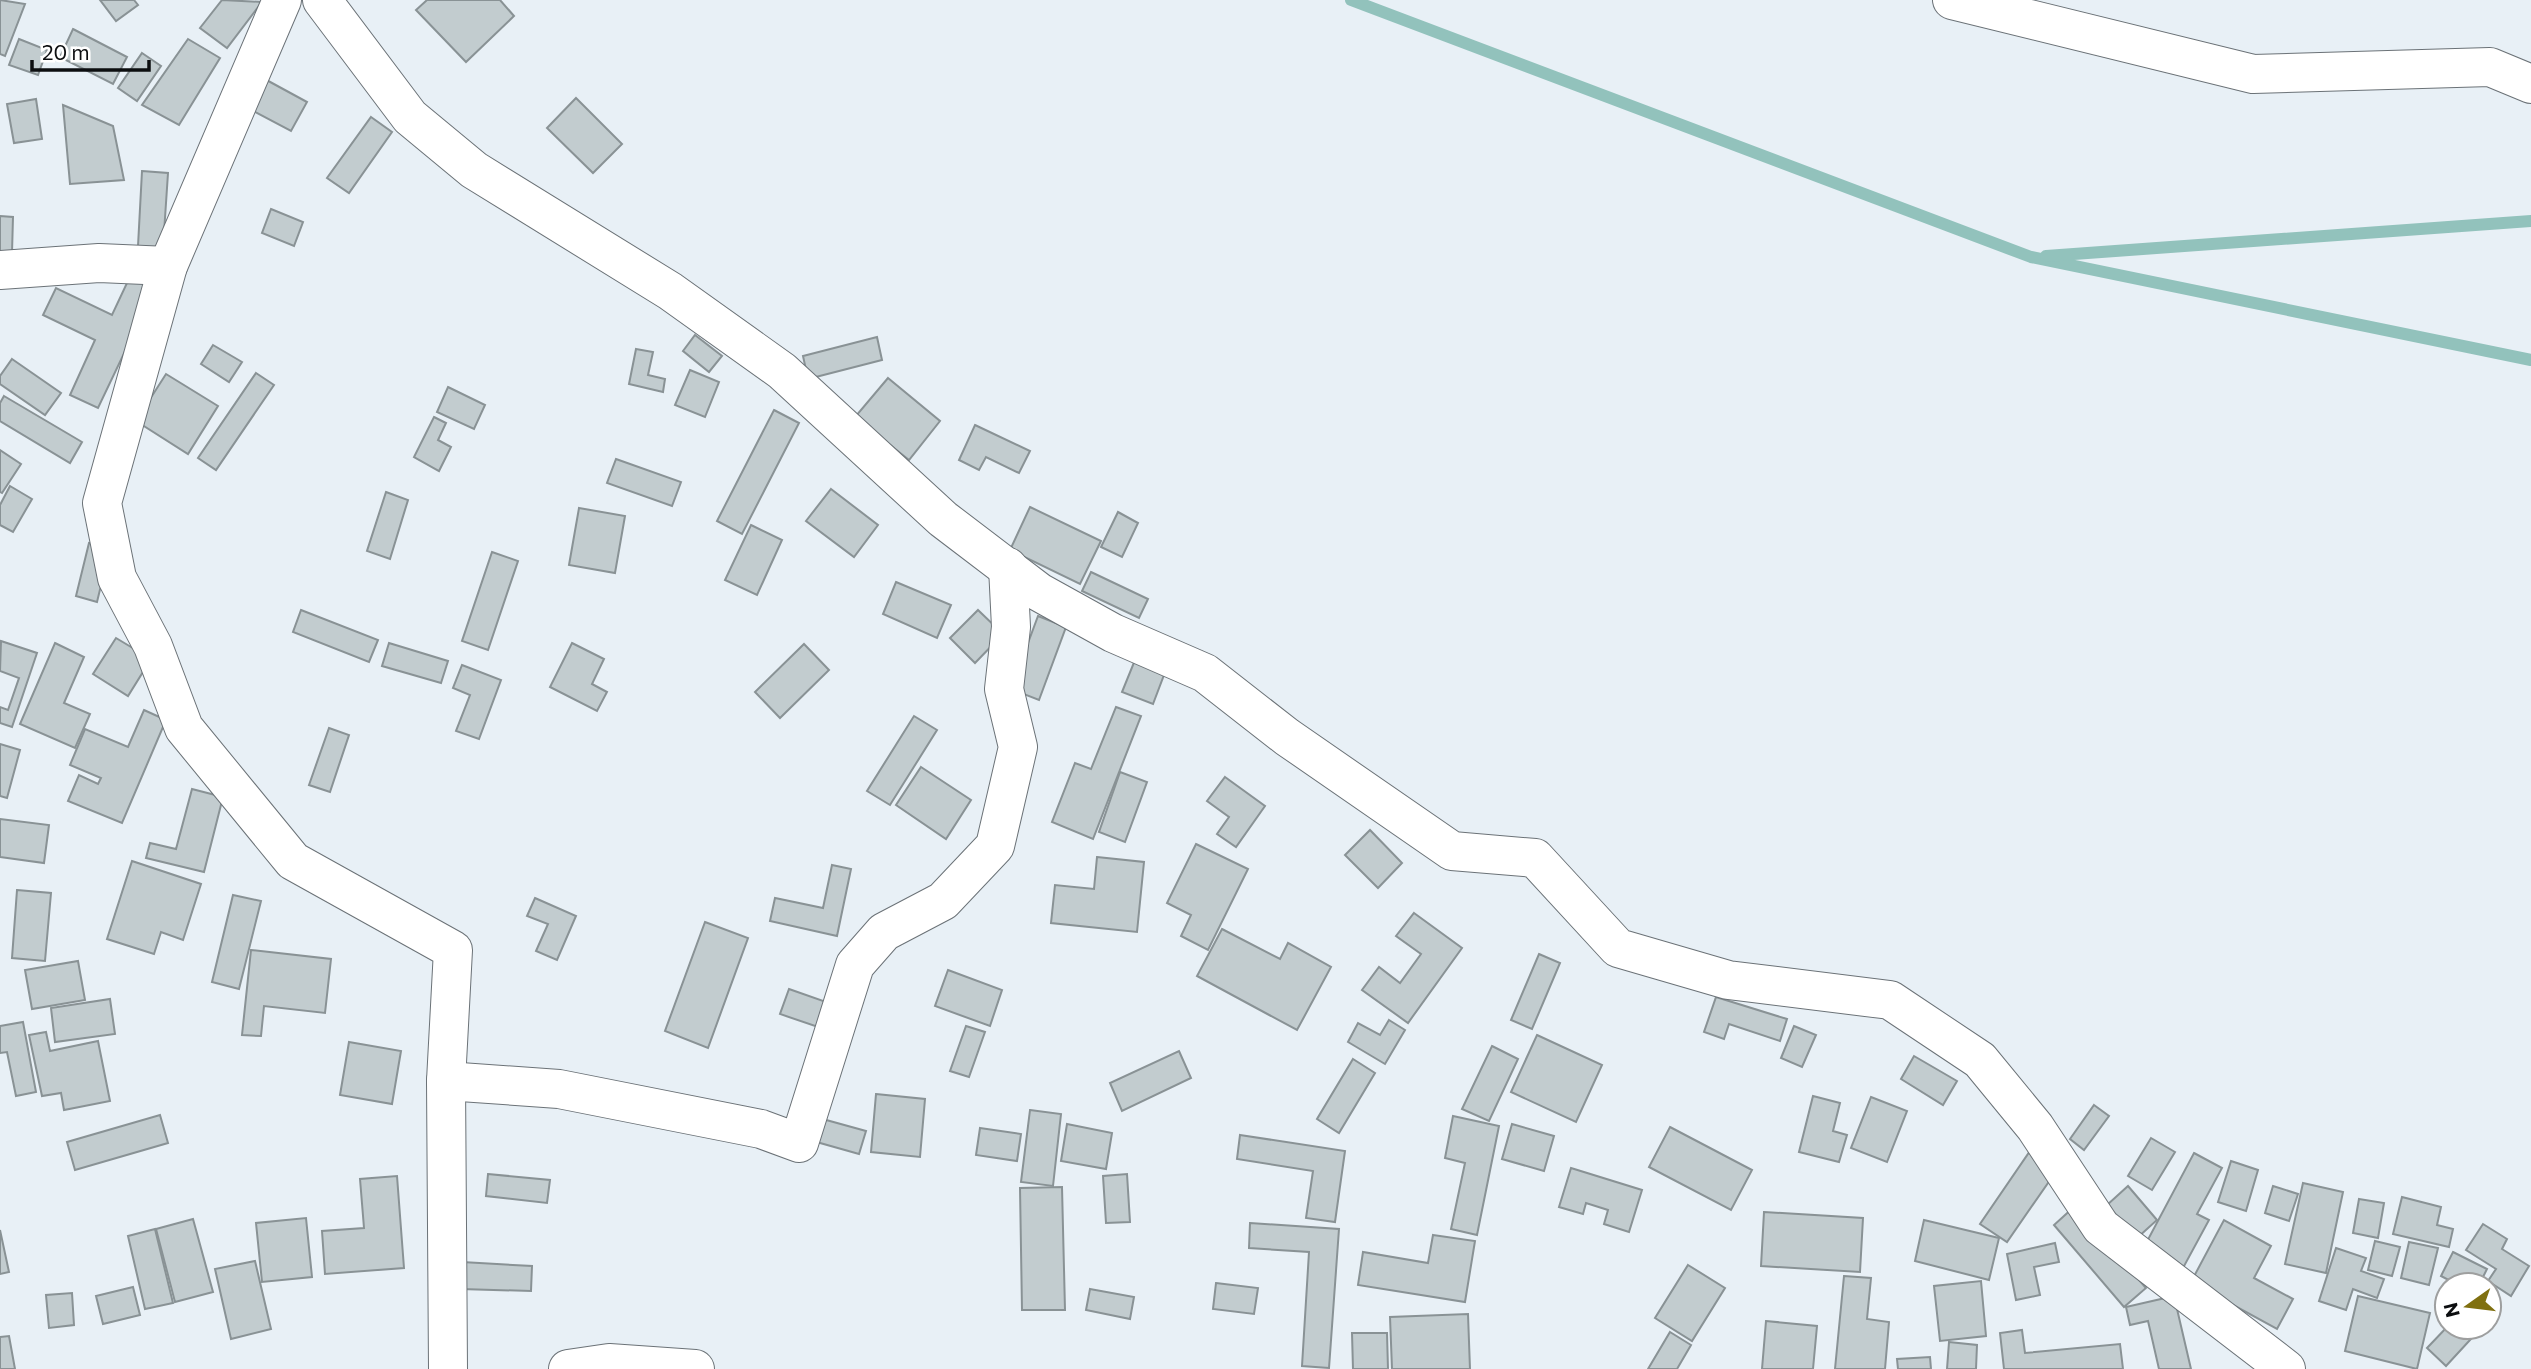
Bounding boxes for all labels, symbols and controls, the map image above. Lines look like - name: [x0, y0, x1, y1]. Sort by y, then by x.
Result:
- scale bar: [32, 28, 149, 72]
- text: 20 m: [42, 39, 90, 64]
- north arrow: [2433, 1271, 2503, 1341]
- text: N: [2438, 1301, 2464, 1320]

